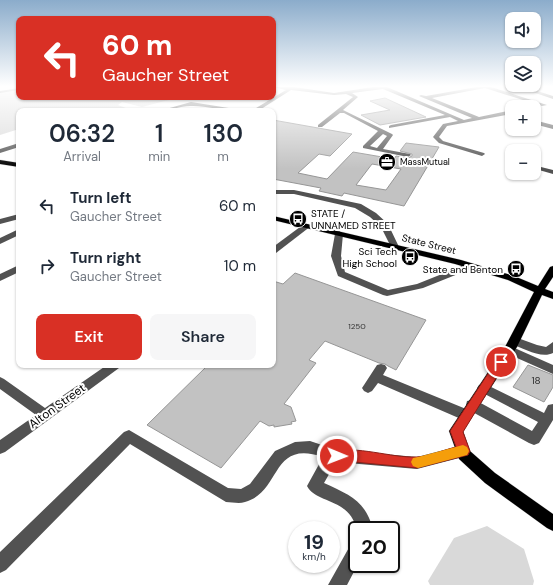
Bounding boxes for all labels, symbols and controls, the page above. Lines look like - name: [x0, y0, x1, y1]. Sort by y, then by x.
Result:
- map controls: [505, 12, 541, 180]
- button: sound: [505, 12, 541, 48]
- text: 60 m: [102, 27, 172, 64]
- icon: left: [36, 32, 88, 84]
- button: layers: [505, 56, 541, 92]
- text: Gaucher Street: [102, 63, 229, 87]
- button: +: [505, 100, 541, 136]
- text: 06:32: [49, 118, 115, 149]
- text: 1: [155, 118, 163, 149]
- text: 130: [203, 118, 243, 149]
- button: −: [505, 144, 541, 180]
- text: Arrival: [63, 148, 101, 165]
- text: min: [148, 148, 170, 165]
- text: m: [217, 148, 229, 165]
- office icon: MassMutual: [377, 152, 397, 172]
- place label: MassMutual: [400, 156, 450, 168]
- text: Turn left: [70, 188, 131, 208]
- icon: left: [36, 195, 58, 217]
- text: 60 m: [219, 196, 256, 216]
- place label: STATE / UNNAMED STREET: [311, 207, 396, 232]
- text: Gaucher Street: [70, 208, 162, 225]
- bus stop icon: STATE / UNNAMED STREET: [288, 209, 308, 229]
- street label: State Street: [401, 231, 458, 257]
- place label: Sci Tech High School: [342, 245, 397, 270]
- bus stop icon: Sci Tech High School: [400, 247, 420, 267]
- text: Turn right: [70, 248, 141, 268]
- icon: right: [36, 255, 58, 277]
- text: 10 m: [224, 256, 256, 276]
- bus stop icon: State and Benton: [506, 259, 526, 279]
- place label: State and Benton: [423, 263, 503, 276]
- text: Gaucher Street: [70, 268, 162, 285]
- button: Exit: [36, 314, 142, 360]
- button: Share: [150, 314, 256, 360]
- house number: 1250: [348, 321, 366, 331]
- pin: [484, 345, 518, 379]
- icon: arrive: [490, 351, 512, 373]
- house number: 18: [531, 374, 541, 387]
- street label: Alton Street: [25, 380, 89, 432]
- position arrow: [316, 435, 358, 477]
- speed limit sign: 20: [348, 521, 400, 573]
- text: 19: [304, 529, 324, 555]
- text: km/h: [302, 550, 326, 563]

